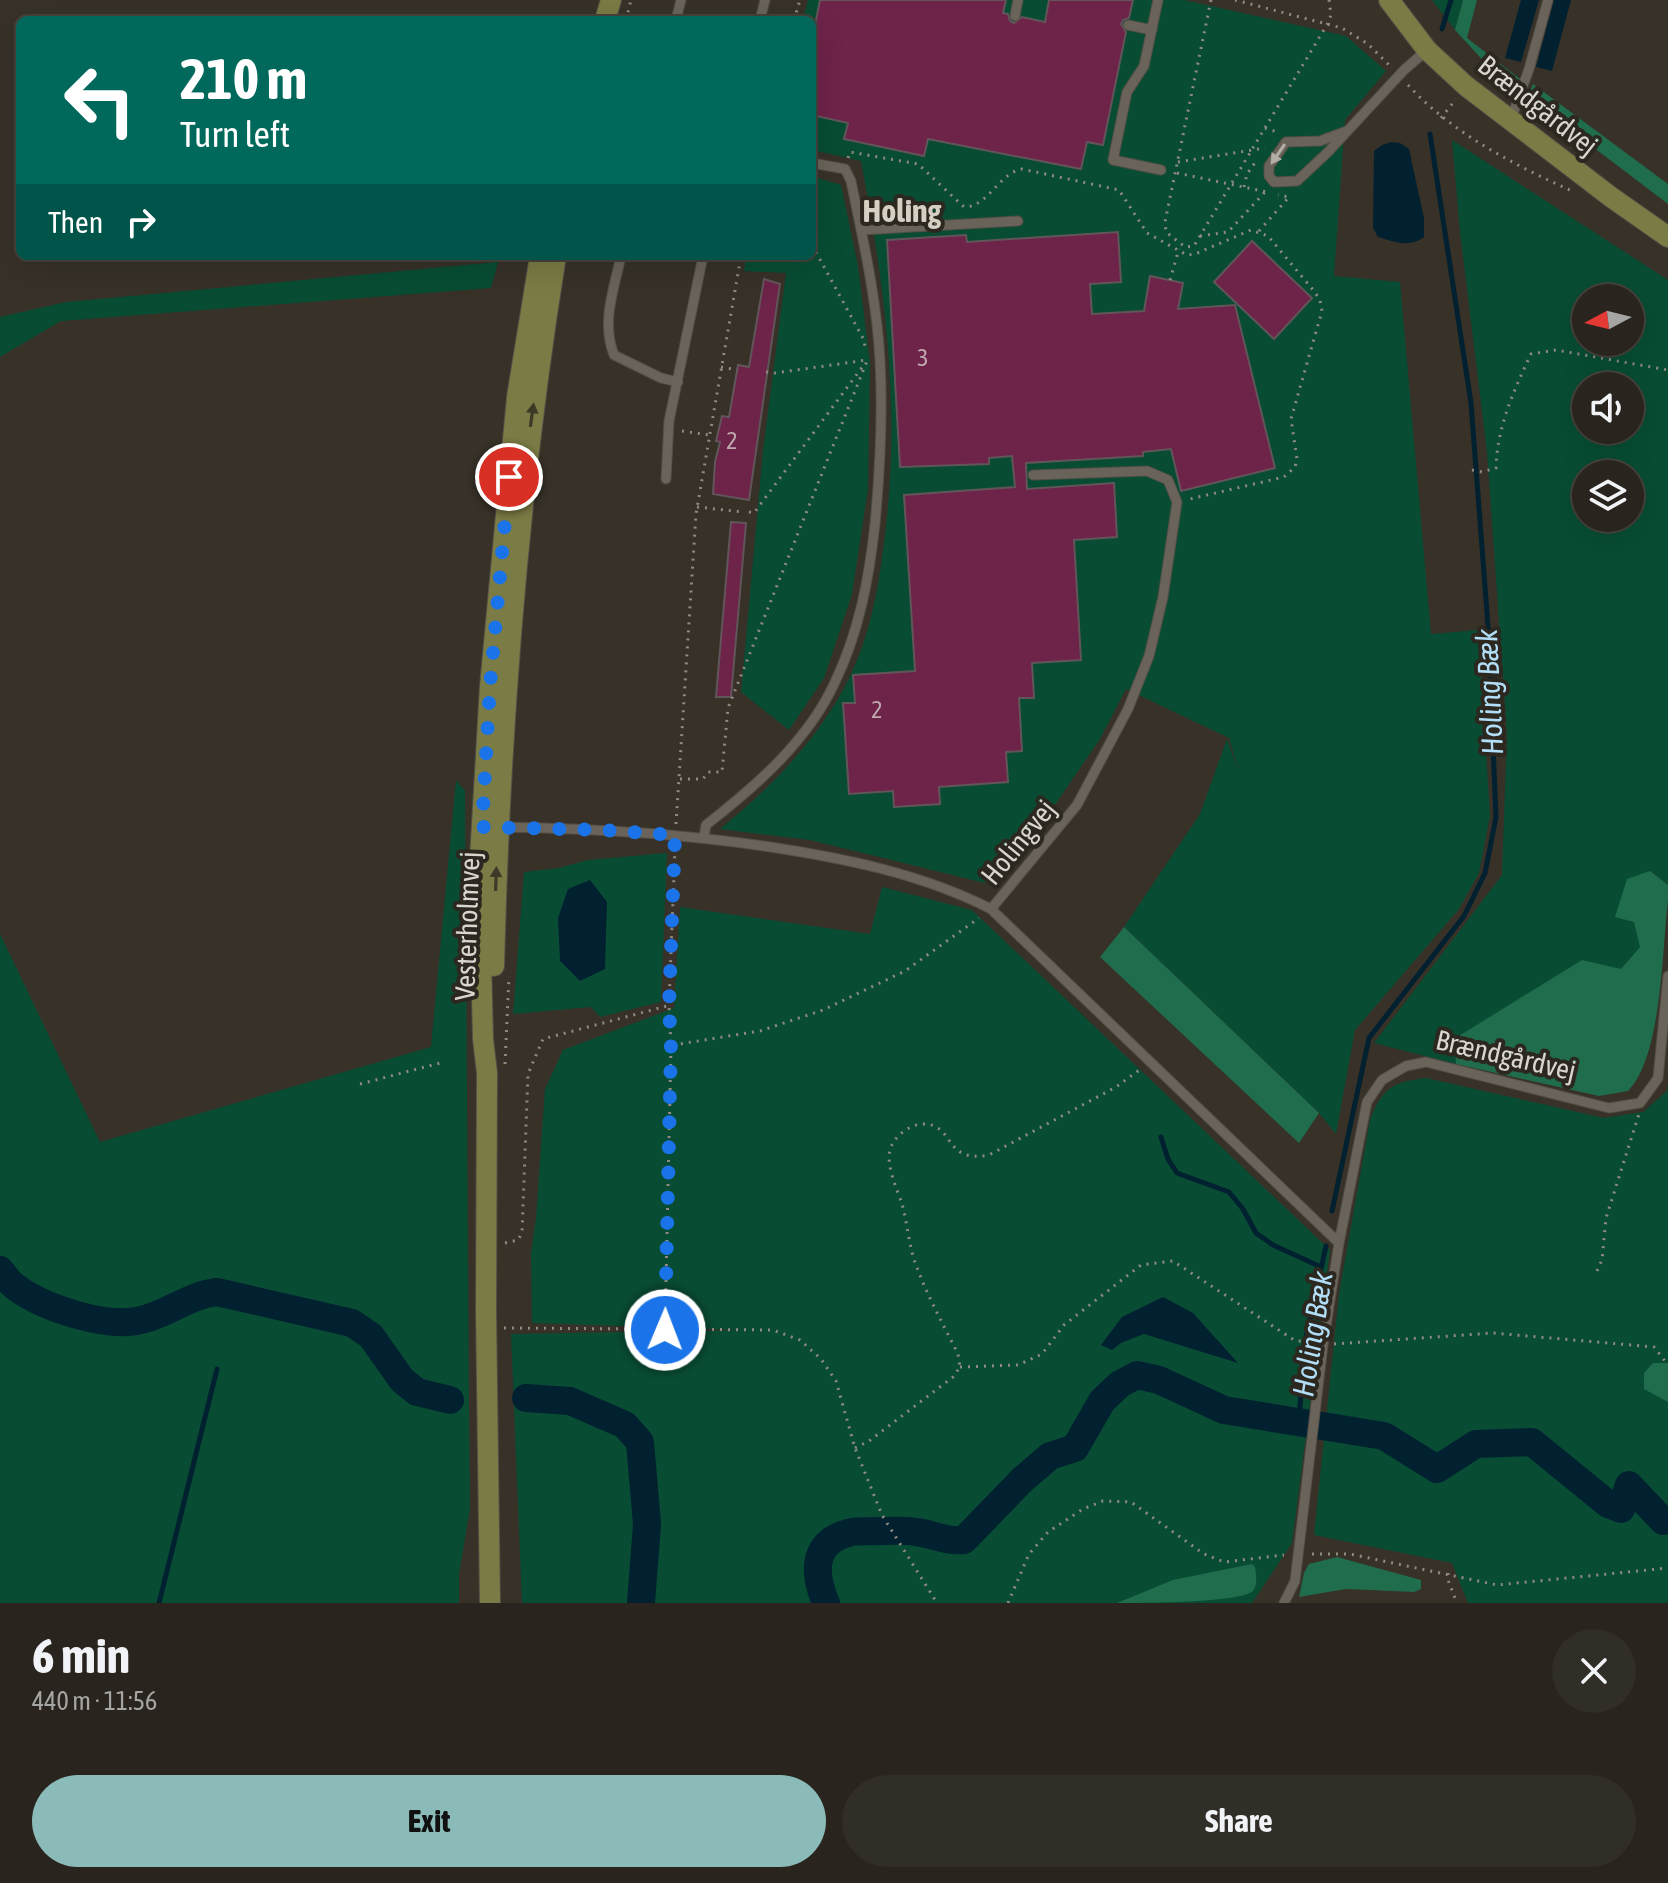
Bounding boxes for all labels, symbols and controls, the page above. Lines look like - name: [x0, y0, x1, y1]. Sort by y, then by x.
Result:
- text: 210 m: [180, 47, 307, 111]
- icon: left: [48, 48, 152, 152]
- street label: Brændgårdvej: [1472, 49, 1604, 161]
- text: Turn left: [180, 113, 290, 155]
- one-way arrow: [1271, 143, 1286, 164]
- district label: Holing: [863, 192, 942, 229]
- icon: right: [119, 200, 163, 244]
- text: Then: [48, 205, 103, 239]
- north arrow: [1572, 284, 1644, 356]
- map controls: [1572, 284, 1644, 532]
- house number: 3: [917, 344, 929, 371]
- button: sound: [1572, 372, 1644, 444]
- one-way arrow: [526, 402, 539, 427]
- house number: 2: [726, 427, 738, 454]
- pin: [475, 443, 543, 511]
- icon: arrive: [487, 455, 531, 499]
- button: layers: [1572, 460, 1644, 532]
- water label: Holing Bæk: [1469, 627, 1509, 756]
- house number: 2: [871, 696, 883, 723]
- street label: Holingvej: [974, 793, 1062, 891]
- street label: Vesterholmvej: [448, 851, 486, 1001]
- one-way arrow: [490, 866, 503, 891]
- street label: Brændgårdvej: [1433, 1023, 1579, 1087]
- water label: Holing Bæk: [1285, 1268, 1339, 1399]
- position arrow: [623, 1288, 707, 1372]
- text: 6 min: [32, 1628, 130, 1683]
- button: close: [1552, 1629, 1636, 1713]
- text: 440 m · 11:56: [32, 1686, 157, 1716]
- button: Exit: [32, 1775, 826, 1867]
- button: Share: [842, 1775, 1636, 1867]

